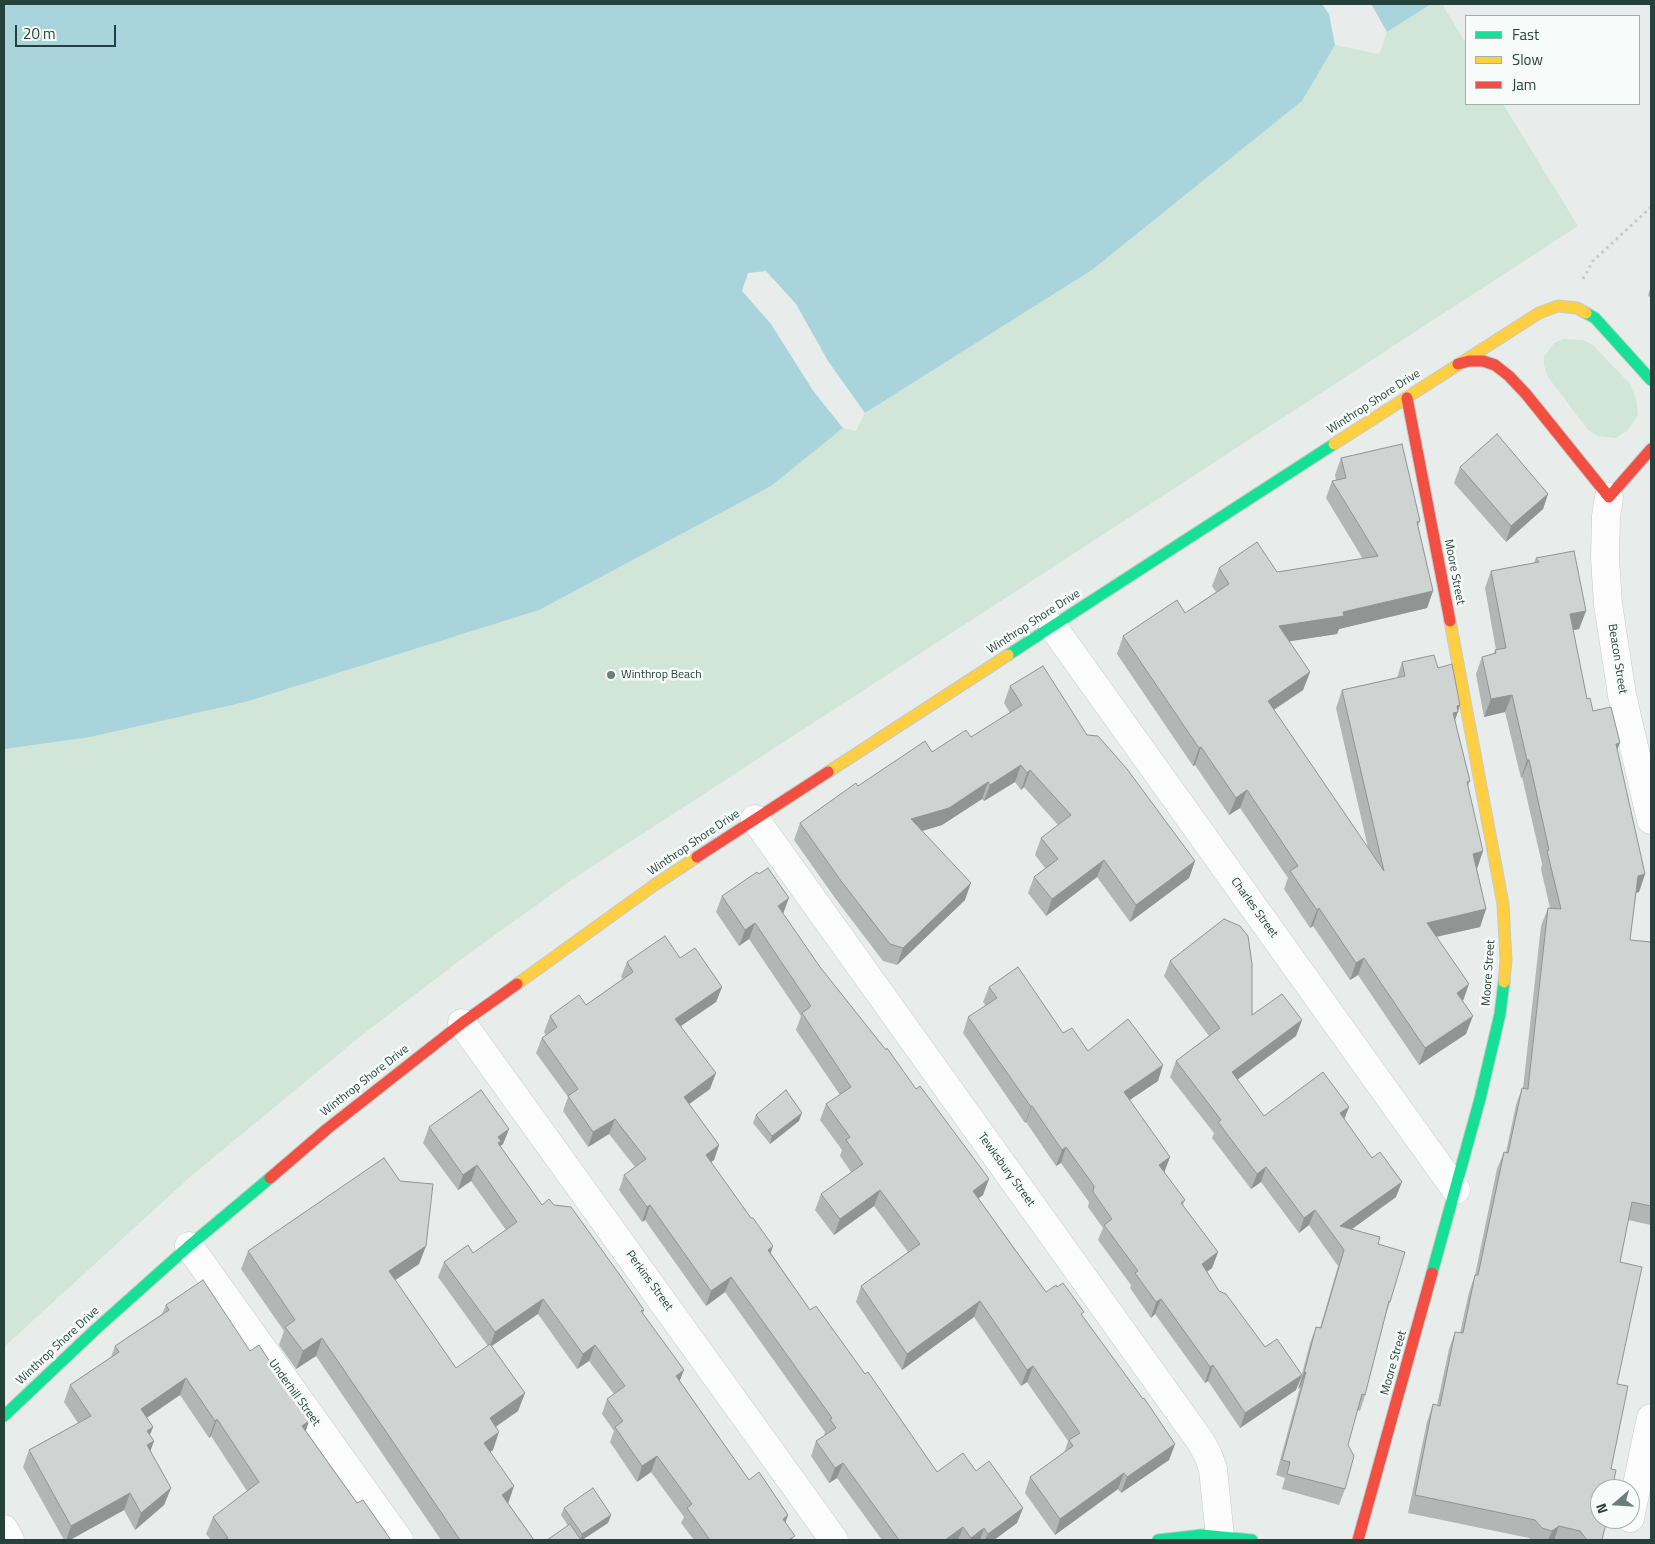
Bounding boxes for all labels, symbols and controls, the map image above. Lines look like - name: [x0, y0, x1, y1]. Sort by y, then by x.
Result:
- scale bar: [18, 15, 119, 47]
- legend: [1465, 15, 1640, 105]
- text: 20 m: [23, 22, 56, 45]
- text: Fast: [1512, 23, 1539, 46]
- text: Slow: [1512, 48, 1543, 71]
- text: Jam: [1512, 73, 1536, 96]
- street label: Winthrop Shore Drive: [1325, 367, 1423, 437]
- street label: Moore Street: [1441, 538, 1467, 606]
- street label: Winthrop Shore Drive: [985, 587, 1083, 657]
- street label: Beacon Street: [1604, 623, 1630, 695]
- place label: Winthrop Beach: [621, 668, 702, 682]
- marker: Winthrop Beach: [605, 669, 617, 681]
- street label: Winthrop Shore Drive: [645, 807, 743, 879]
- street label: Charles Street: [1227, 875, 1281, 941]
- street label: Moore Street: [1480, 939, 1498, 1007]
- street label: Winthrop Shore Drive: [318, 1042, 412, 1120]
- street label: Tewksbury Street: [974, 1130, 1038, 1210]
- street label: Perkins Street: [622, 1248, 676, 1314]
- street label: Winthrop Shore Drive: [14, 1304, 102, 1388]
- street label: Moore Street: [1378, 1329, 1410, 1397]
- street label: Underhill Street: [265, 1357, 323, 1429]
- north arrow: [1590, 1479, 1640, 1529]
- text: N: [1590, 1501, 1613, 1517]

